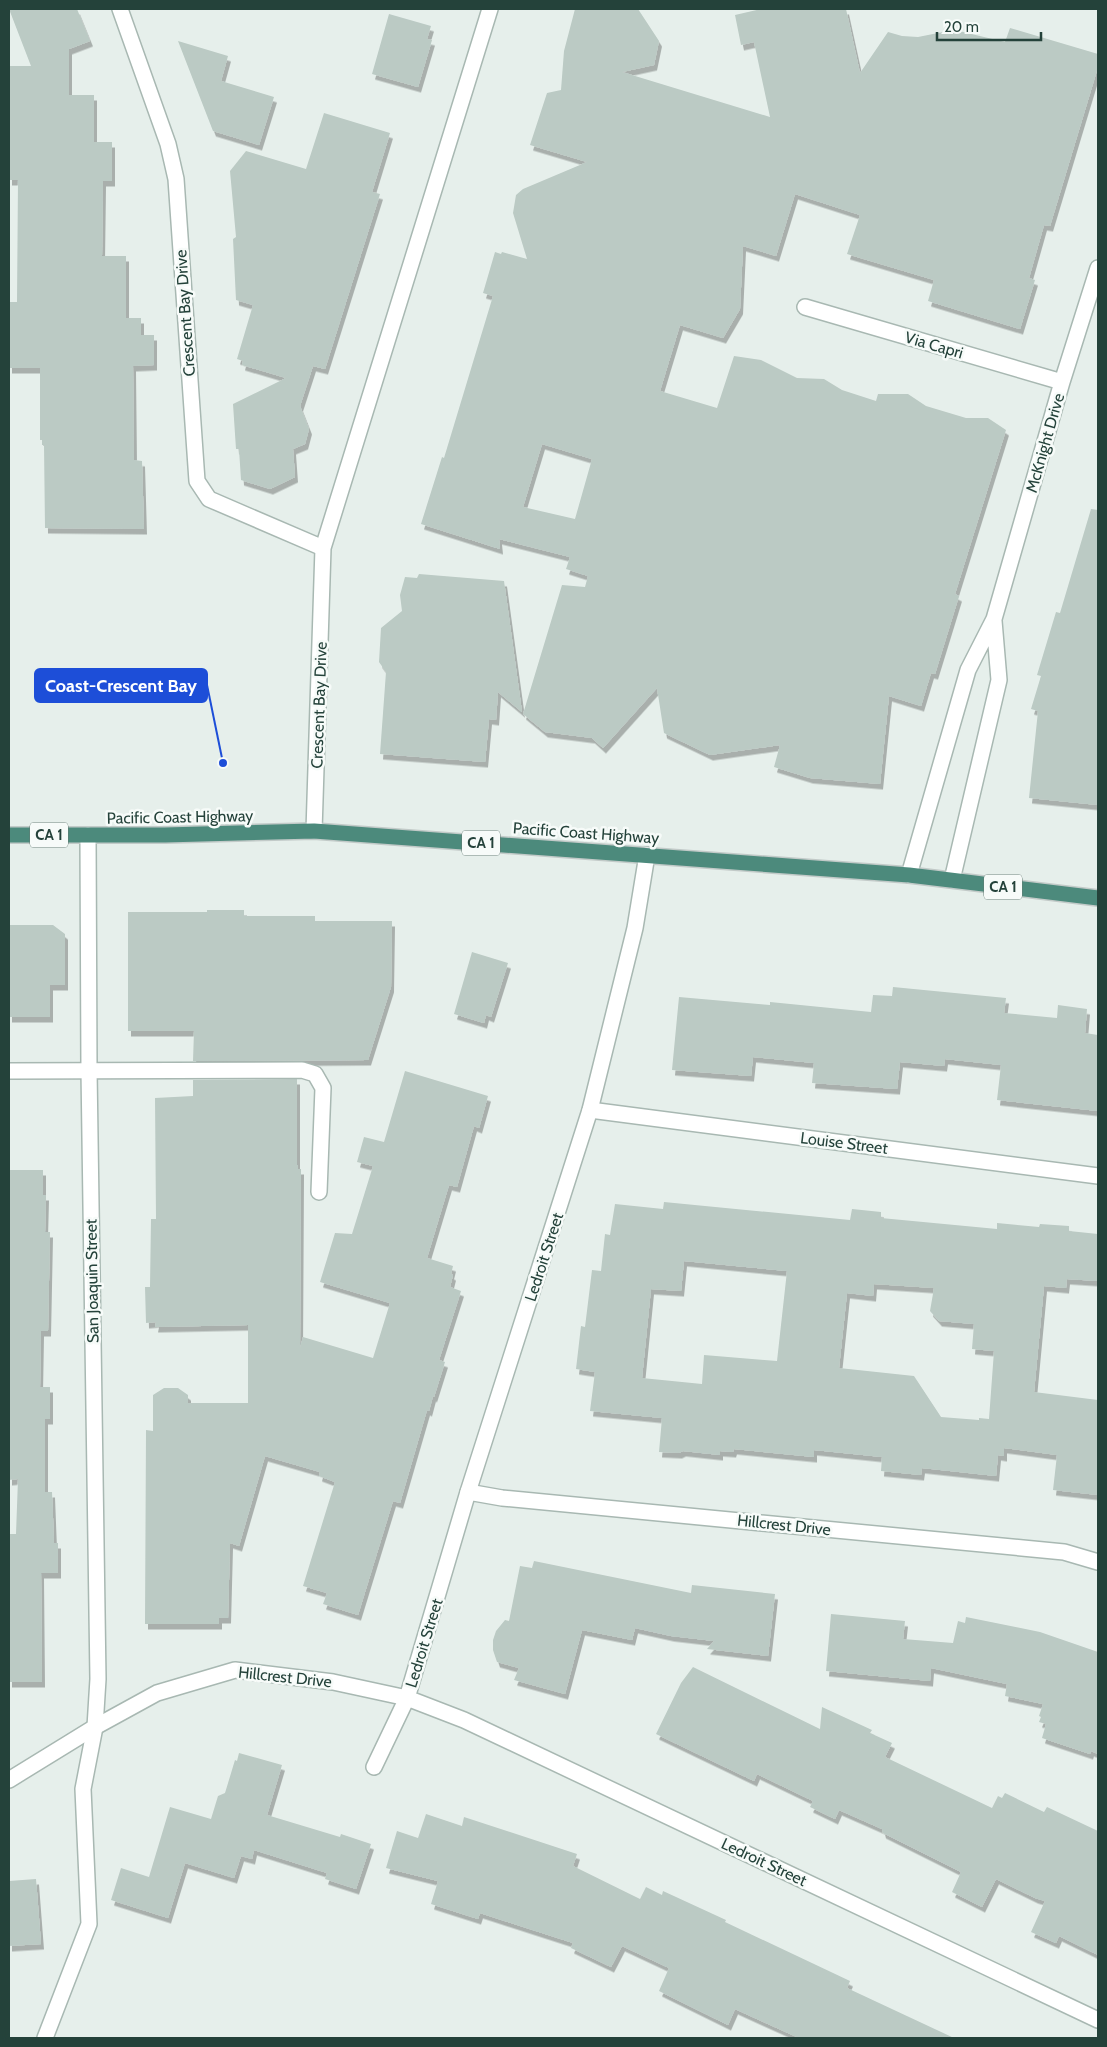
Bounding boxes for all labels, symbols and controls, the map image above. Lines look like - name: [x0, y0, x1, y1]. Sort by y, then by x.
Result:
- scale bar: [937, 10, 1041, 42]
- text: 20 m: [944, 18, 979, 36]
- street label: Crescent Bay Drive: [171, 249, 199, 377]
- street label: Via Capri: [903, 328, 965, 362]
- street label: McKnight Drive: [1022, 391, 1068, 495]
- street label: Crescent Bay Drive: [307, 641, 331, 769]
- callout: Coast-Crescent Bay: [35, 669, 207, 702]
- text: Coast-Crescent Bay: [45, 675, 197, 697]
- street label: Pacific Coast Highway: [107, 806, 253, 828]
- street label: Pacific Coast Highway: [512, 818, 660, 848]
- road number: CA 1: [30, 822, 68, 848]
- road number: CA 1: [462, 830, 500, 856]
- road number: CA 1: [984, 874, 1022, 900]
- street label: Louise Street: [799, 1128, 889, 1158]
- street label: Ledroit Street: [521, 1210, 567, 1304]
- street label: San Joaquin Street: [81, 1218, 103, 1343]
- street label: Hillcrest Drive: [736, 1511, 832, 1539]
- street label: Ledroit Street: [401, 1596, 447, 1690]
- street label: Hillcrest Drive: [237, 1663, 333, 1691]
- street label: Ledroit Street: [718, 1834, 810, 1890]

